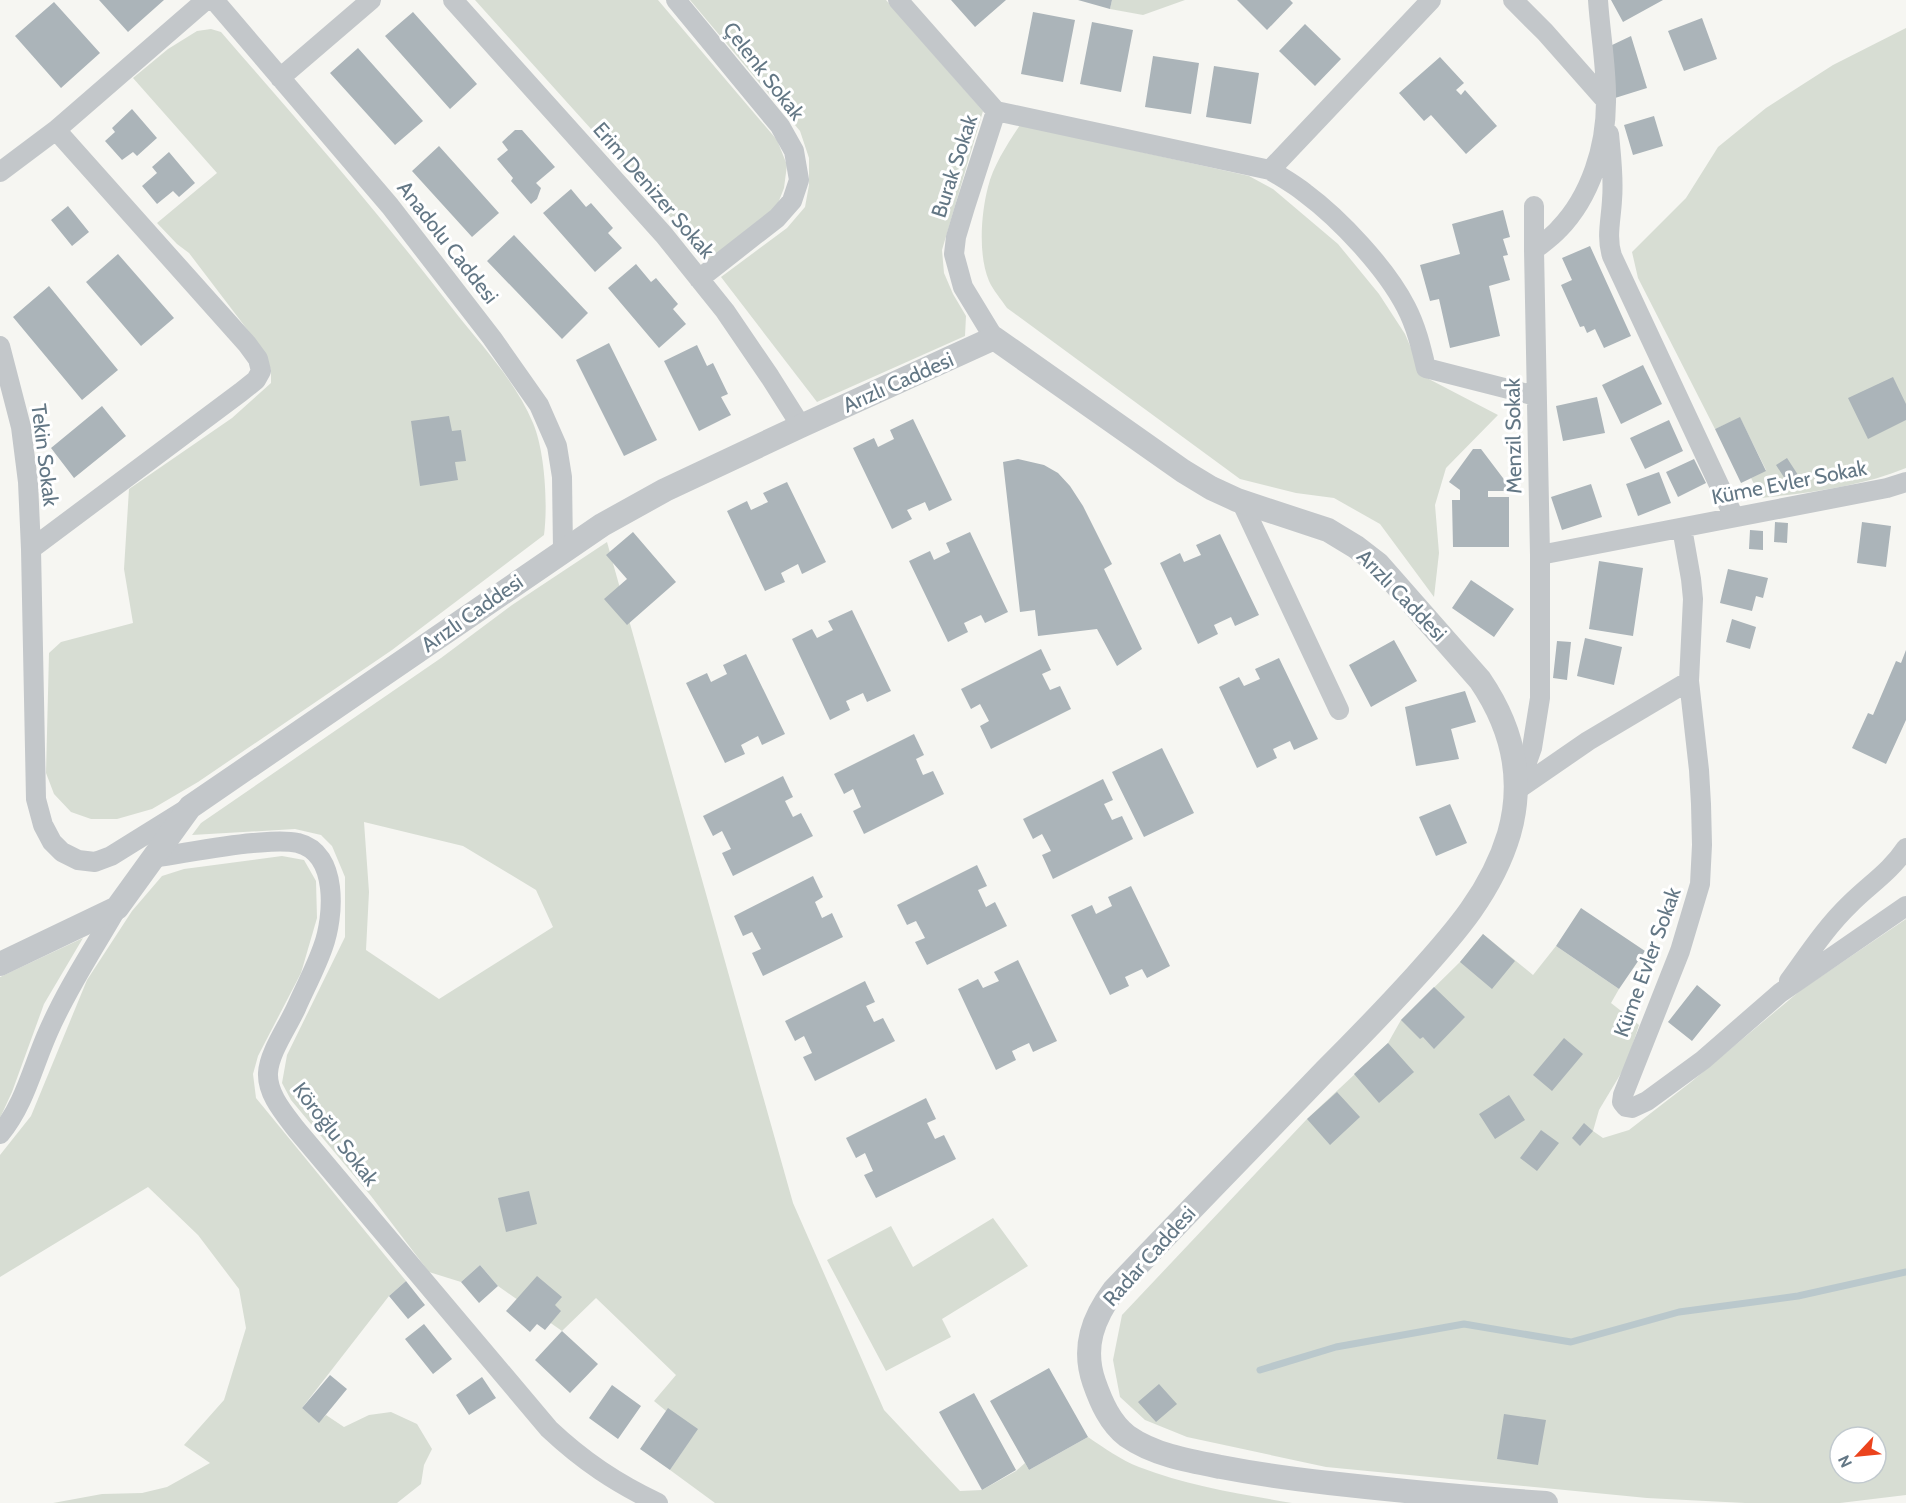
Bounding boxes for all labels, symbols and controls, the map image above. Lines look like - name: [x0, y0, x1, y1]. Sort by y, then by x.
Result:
- street label: Çelenk Sokak: [718, 17, 810, 125]
- street label: Burak Sokak: [926, 111, 983, 221]
- street label: Erim Denizer Sokak: [588, 117, 720, 264]
- street label: Anadolu Caddesi: [392, 176, 504, 308]
- street label: Arızlı Caddesi: [839, 347, 957, 417]
- street label: Menzil Sokak: [1499, 377, 1527, 494]
- street label: Tekin Sokak: [26, 402, 64, 508]
- street label: Küme Evler Sokak: [1709, 455, 1869, 509]
- street label: Arızlı Caddesi: [1352, 544, 1452, 646]
- street label: Arızlı Caddesi: [416, 569, 528, 657]
- street label: Küme Evler Sokak: [1608, 883, 1686, 1040]
- street label: Köroğlu Sokak: [288, 1077, 385, 1191]
- street label: Radar Caddesi: [1098, 1201, 1200, 1311]
- north arrow: [1828, 1425, 1888, 1485]
- text: N: [1834, 1452, 1856, 1471]

